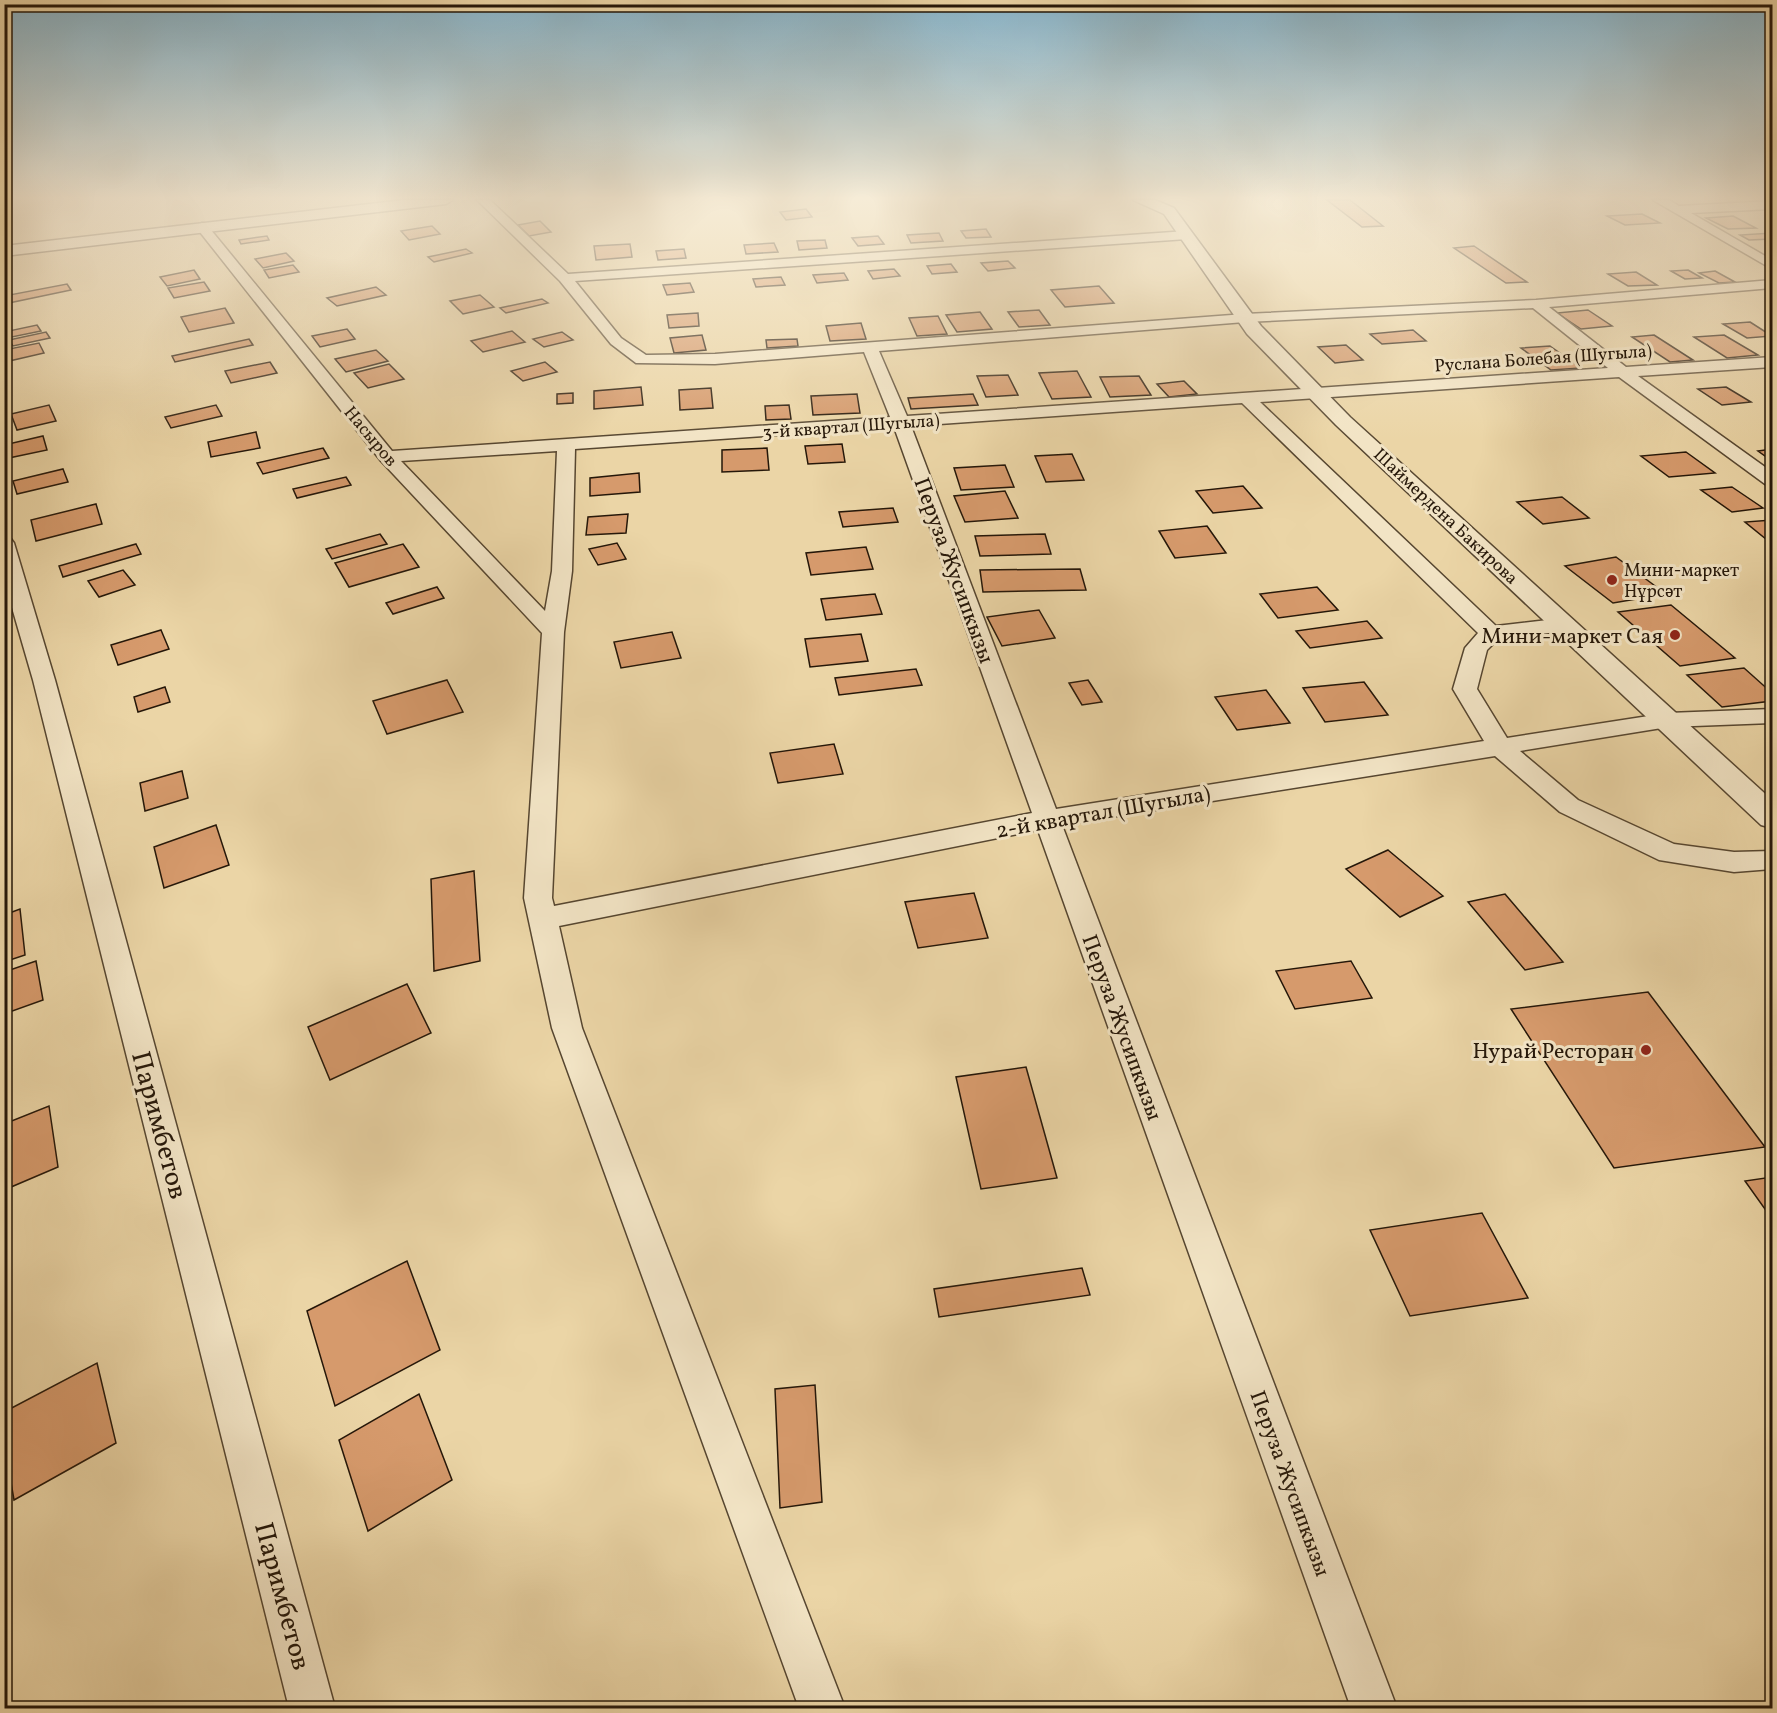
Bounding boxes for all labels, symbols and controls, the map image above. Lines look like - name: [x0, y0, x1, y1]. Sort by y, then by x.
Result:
- street label: Руслана Болебая (Шугыла): [1433, 339, 1653, 380]
- street label: Насыров: [337, 401, 403, 473]
- street label: 3-й квартал (Шугыла): [762, 409, 940, 446]
- street label: Шаймердена Бакирова: [1367, 443, 1523, 591]
- street label: Перуза Жусипкызы: [905, 474, 1001, 668]
- place label: Мини-маркет Нұрсәт: [1624, 559, 1739, 605]
- marker: Мини-маркет Нұрсәт: [1605, 573, 1619, 587]
- place label: Мини-маркет Сая: [1481, 622, 1663, 653]
- marker: Мини-маркет Сая: [1668, 628, 1682, 642]
- street label: 2-й квартал (Шугыла): [994, 779, 1213, 848]
- street label: Перуза Жусипкызы: [1073, 931, 1169, 1125]
- place label: Нурай Ресторан: [1472, 1037, 1634, 1068]
- marker: Нурай Ресторан: [1639, 1043, 1653, 1057]
- street label: Паримбетов: [120, 1047, 196, 1204]
- street label: Перуза Жусипкызы: [1241, 1387, 1337, 1581]
- street label: Паримбетов: [243, 1518, 319, 1675]

